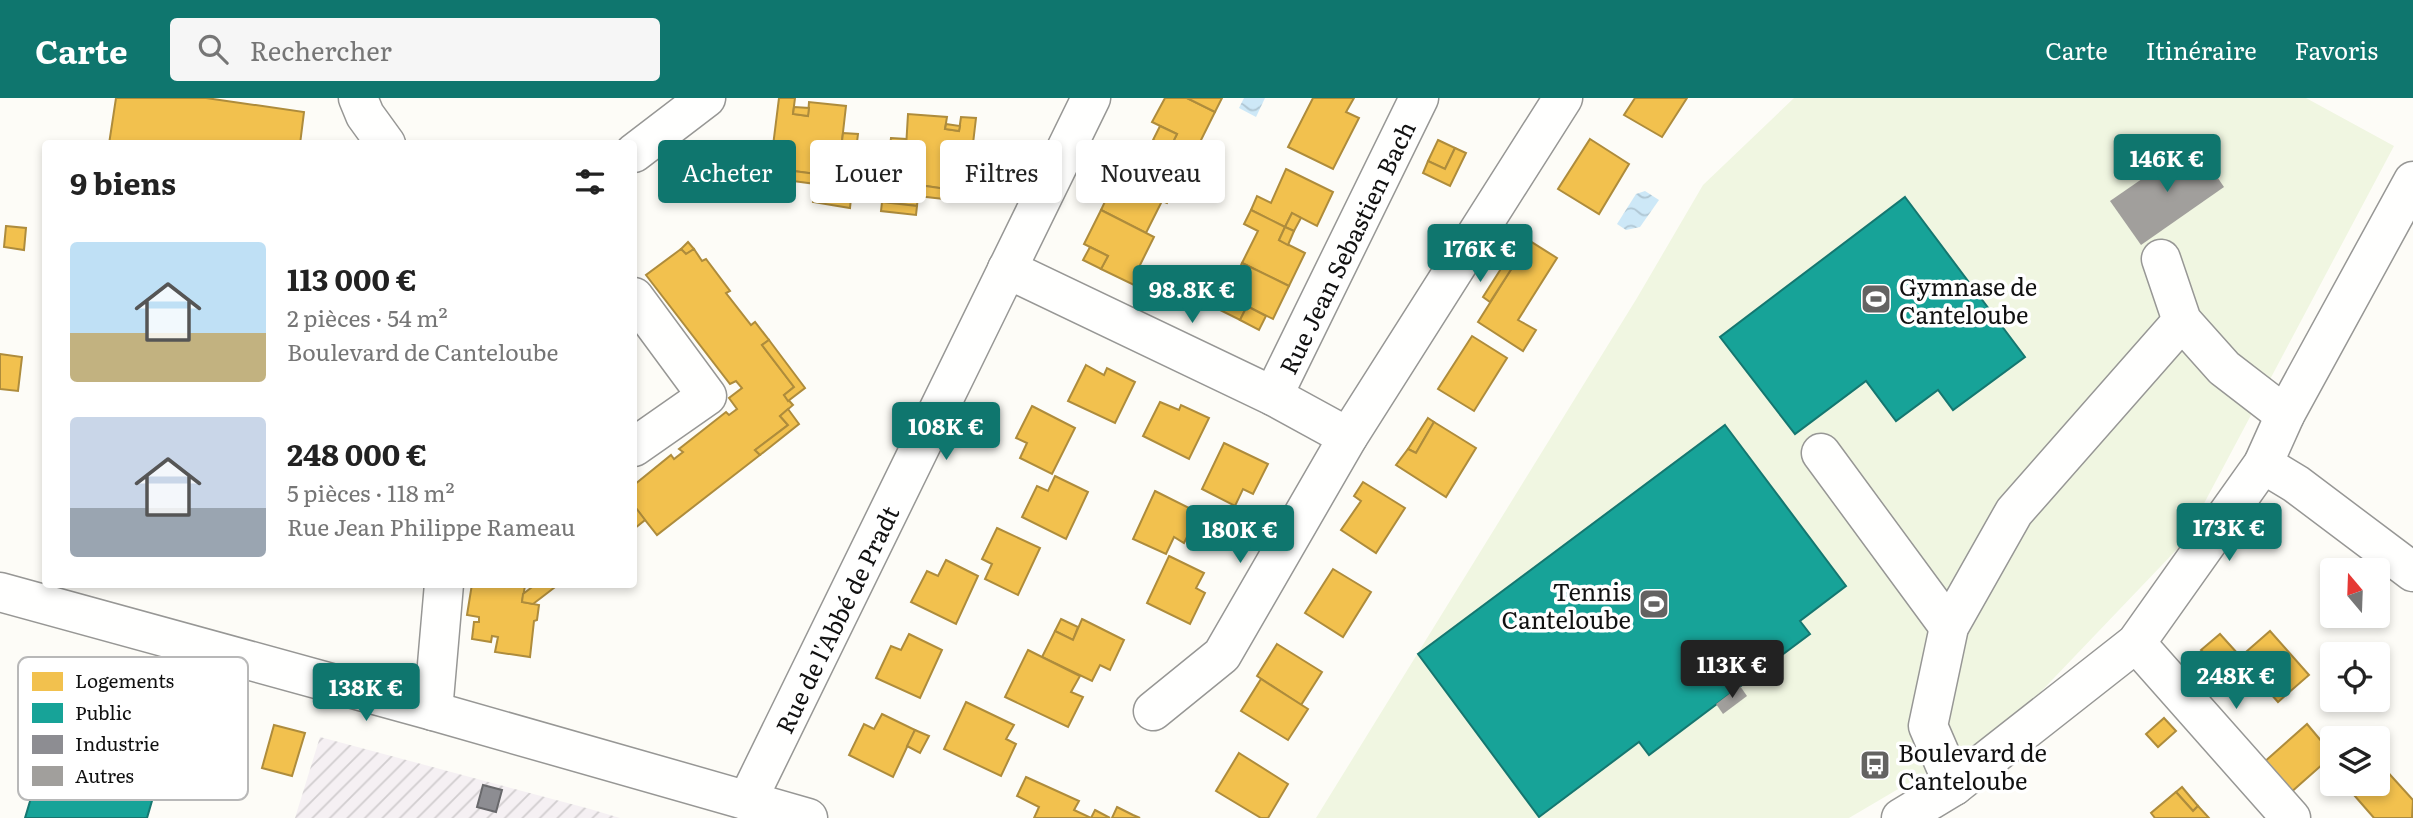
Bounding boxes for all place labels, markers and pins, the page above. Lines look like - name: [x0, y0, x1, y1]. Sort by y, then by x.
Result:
- pin: 146K €: [2110, 134, 2224, 194]
- pin: 176K €: [1423, 225, 1537, 284]
- pin: 98.8K €: [1127, 266, 1257, 325]
- place label: Gymnase de Canteloube: [1899, 268, 2037, 331]
- sports icon: Gymnase de Canteloube: [1859, 282, 1893, 316]
- pin: 108K €: [889, 402, 1003, 462]
- pin: 173K €: [2172, 504, 2286, 563]
- pin: 180K €: [1183, 505, 1297, 565]
- place label: Tennis Canteloube: [1501, 573, 1631, 636]
- sports icon: Tennis Canteloube: [1637, 587, 1671, 621]
- pin: 113K €: [1675, 640, 1789, 700]
- pin: 248K €: [2179, 652, 2293, 711]
- pin: 138K €: [309, 664, 423, 723]
- place label: Boulevard de Canteloube: [1898, 734, 2047, 797]
- bus stop icon: Boulevard de Canteloube: [1858, 748, 1892, 782]

